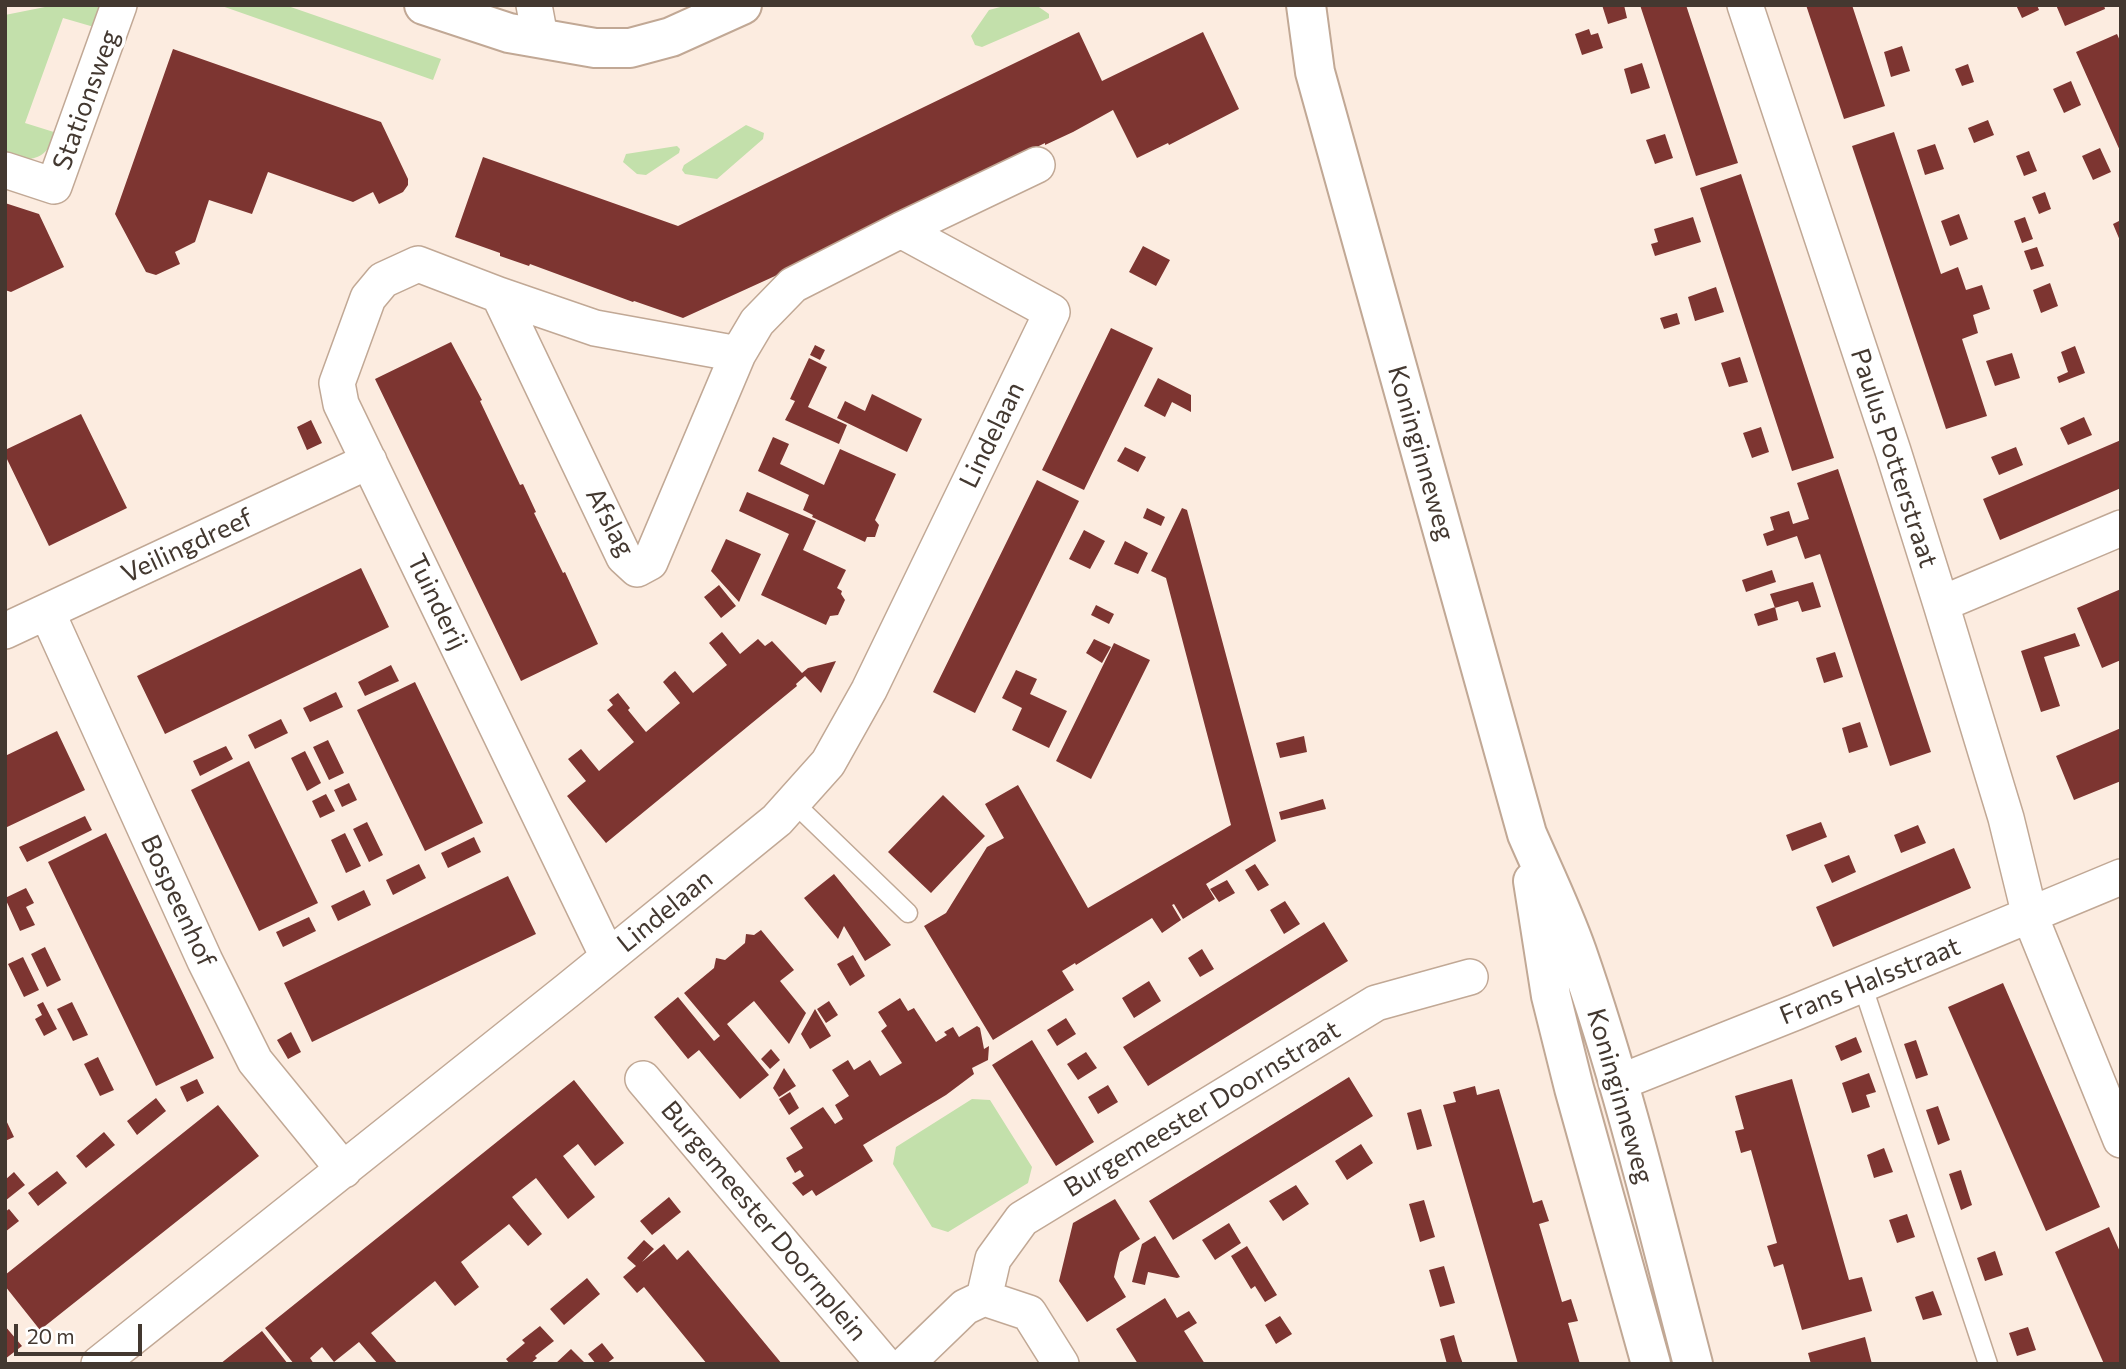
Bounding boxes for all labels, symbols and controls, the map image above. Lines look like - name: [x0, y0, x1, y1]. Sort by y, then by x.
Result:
- street label: Stationsweg: [46, 26, 126, 174]
- street label: Paulus Potterstraat: [1844, 344, 1944, 572]
- street label: Koninginneweg: [1381, 362, 1461, 544]
- street label: Lindelaan: [953, 377, 1031, 493]
- street label: Afslag: [579, 482, 641, 562]
- street label: Veilingdreef: [117, 502, 257, 590]
- street label: Tuinderij: [400, 549, 474, 655]
- street label: Bospeenhof: [134, 830, 222, 972]
- street label: Lindelaan: [611, 863, 719, 959]
- street label: Frans Halsstraat: [1775, 931, 1965, 1031]
- street label: Koninginneweg: [1580, 1005, 1660, 1187]
- street label: Burgemeester Doornstraat: [1058, 1014, 1346, 1204]
- street label: Burgemeester Doornplein: [655, 1095, 873, 1347]
- scale bar: [18, 1310, 145, 1354]
- text: 20 m: [27, 1323, 75, 1348]

